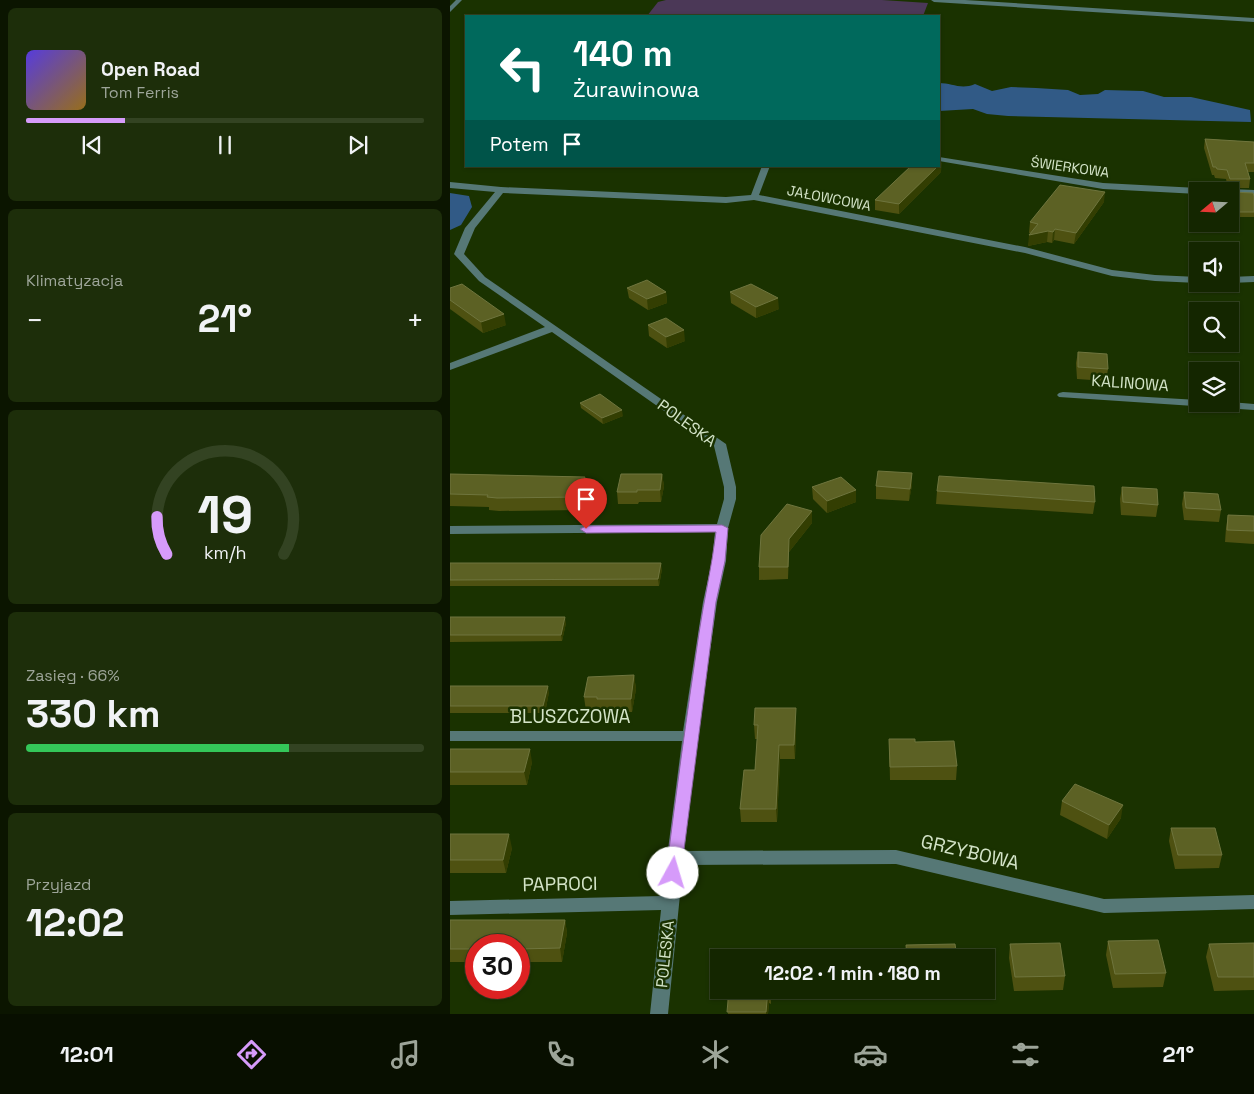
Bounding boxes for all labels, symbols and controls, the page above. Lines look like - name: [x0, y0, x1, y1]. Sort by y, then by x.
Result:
- text: 140 m: [573, 32, 673, 76]
- icon: left: [490, 35, 555, 100]
- text: Open Road: [101, 57, 200, 82]
- text: Żurawinowa: [573, 75, 699, 103]
- text: Tom Ferris: [101, 82, 179, 103]
- icon: arrive: [558, 130, 586, 158]
- icon: previous: [78, 131, 106, 159]
- icon: pause: [211, 131, 239, 159]
- icon: next: [344, 131, 372, 159]
- text: Potem: [490, 132, 548, 157]
- street label: ŚWIERKOWA: [1030, 153, 1111, 181]
- street label: JAŁOWCOWA: [785, 181, 873, 215]
- north arrow: [1189, 182, 1239, 232]
- map controls: [1189, 182, 1239, 412]
- button: sound: [1189, 242, 1239, 292]
- text: Klimatyzacja: [26, 270, 123, 291]
- text: 21°: [198, 295, 252, 343]
- text: −: [26, 302, 43, 338]
- text: +: [407, 302, 424, 338]
- button: search: [1189, 302, 1239, 352]
- button: layers: [1189, 362, 1239, 412]
- street label: KALINOWA: [1091, 370, 1169, 396]
- street label: POLESKA: [653, 395, 721, 451]
- pin: [565, 478, 607, 529]
- text: 19: [197, 482, 253, 548]
- icon: arrive: [572, 485, 600, 513]
- text: km/h: [204, 541, 246, 564]
- text: Zasięg · 66%: [26, 665, 120, 686]
- text: 330 km: [26, 690, 160, 738]
- street label: BLUSZCZOWA: [510, 704, 631, 729]
- street label: GRZYBOWA: [918, 829, 1022, 875]
- position arrow: [646, 846, 698, 898]
- street label: PAPROCI: [522, 871, 598, 897]
- text: Przyjazd: [26, 874, 91, 895]
- text: 12:02: [26, 899, 124, 947]
- street label: POLESKA: [651, 919, 679, 989]
- speed limit sign: 30: [465, 934, 530, 999]
- text: 12:02 · 1 min · 180 m: [764, 961, 941, 986]
- icon: directions: [234, 1037, 269, 1072]
- icon: music: [388, 1037, 423, 1072]
- icon: phone: [543, 1037, 578, 1072]
- icon: climate: [698, 1037, 733, 1072]
- icon: car: [853, 1037, 888, 1072]
- icon: filters: [1008, 1037, 1043, 1072]
- text: 12:01: [60, 1040, 114, 1068]
- text: 21°: [1162, 1040, 1194, 1068]

